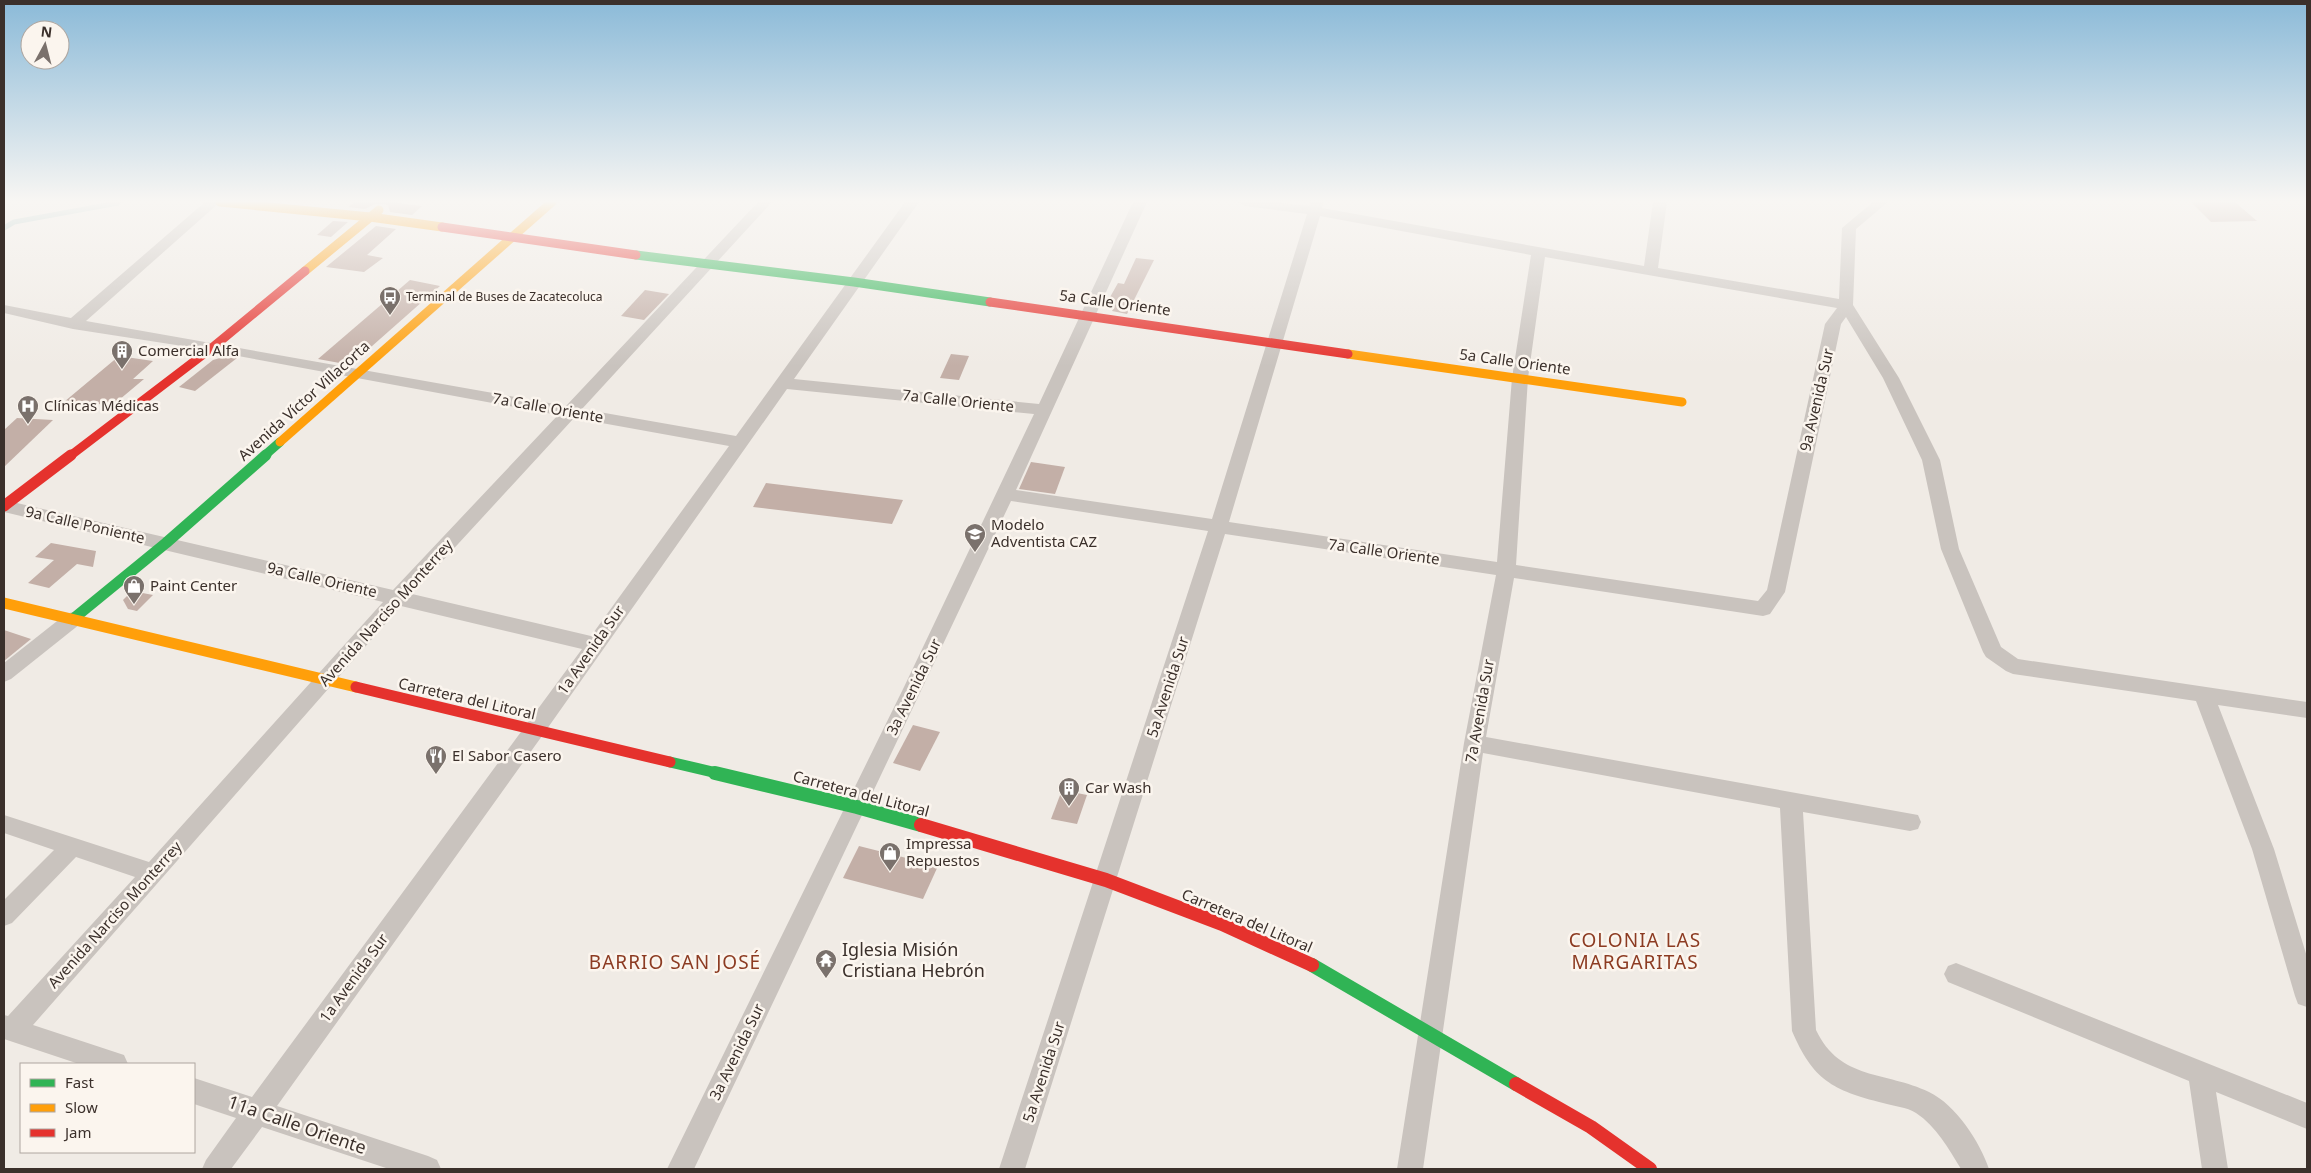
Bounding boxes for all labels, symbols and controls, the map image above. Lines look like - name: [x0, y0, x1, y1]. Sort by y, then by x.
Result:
- north arrow: [20, 20, 70, 70]
- text: N: [40, 21, 53, 42]
- street label: 5a Calle Oriente: [1058, 284, 1172, 320]
- bus stop icon: Terminal de Buses de Zacatecoluca: [378, 285, 402, 316]
- place label: Terminal de Buses de Zacatecoluca: [406, 288, 603, 305]
- street label: Avenida Víctor Villacorta: [233, 336, 373, 465]
- building icon: Comercial Alfa: [110, 339, 134, 370]
- place label: Comercial Alfa: [138, 340, 239, 360]
- street label: 5a Calle Oriente: [1458, 343, 1572, 379]
- street label: 9a Avenida Sur: [1794, 346, 1838, 453]
- street label: 7a Calle Oriente: [901, 384, 1015, 416]
- street label: 7a Calle Oriente: [491, 387, 605, 427]
- hospital icon: Clínicas Médicas: [16, 394, 40, 425]
- place label: Clínicas Médicas: [44, 395, 159, 415]
- street label: 9a Calle Poniente: [24, 501, 147, 547]
- place label: Modelo Adventista CAZ: [991, 514, 1097, 551]
- school or university icon: Modelo Adventista CAZ: [963, 522, 987, 553]
- street label: 7a Calle Oriente: [1327, 533, 1441, 569]
- street label: Avenida Narciso Monterrey: [314, 534, 457, 690]
- street label: 9a Calle Oriente: [265, 557, 379, 601]
- shop icon: Paint Center: [122, 574, 146, 605]
- place label: Paint Center: [150, 575, 237, 595]
- street label: 1a Avenida Sur: [552, 601, 628, 698]
- street label: 5a Avenida Sur: [1141, 634, 1193, 740]
- street label: 3a Avenida Sur: [881, 635, 945, 738]
- street label: 7a Avenida Sur: [1460, 657, 1498, 764]
- street label: Carretera del Litoral: [397, 672, 538, 724]
- restaurant icon: El Sabor Casero: [424, 744, 448, 775]
- place label: El Sabor Casero: [452, 745, 562, 765]
- street label: Carretera del Litoral: [791, 765, 932, 821]
- building icon: Car Wash: [1057, 776, 1081, 807]
- place label: Car Wash: [1085, 777, 1152, 797]
- place label: Impressa Repuestos: [906, 833, 980, 870]
- street label: Avenida Narciso Monterrey: [43, 836, 186, 992]
- shop icon: Impressa Repuestos: [878, 841, 902, 872]
- street label: Carretera del Litoral: [1179, 883, 1316, 957]
- district label: COLONIA LAS MARGARITAS: [1569, 927, 1701, 975]
- street label: 1a Avenida Sur: [314, 929, 392, 1026]
- place label: Iglesia Misión Cristiana Hebrón: [842, 937, 985, 982]
- temple icon: Iglesia Misión Cristiana Hebrón: [814, 948, 838, 979]
- district label: BARRIO SAN JOSÉ: [589, 949, 761, 975]
- street label: 3a Avenida Sur: [704, 1000, 768, 1103]
- street label: 5a Avenida Sur: [1017, 1019, 1069, 1125]
- legend: [20, 1063, 195, 1153]
- text: Fast: [65, 1072, 94, 1092]
- street label: 11a Calle Oriente: [225, 1089, 370, 1159]
- text: Slow: [65, 1097, 98, 1117]
- text: Jam: [63, 1122, 92, 1142]

